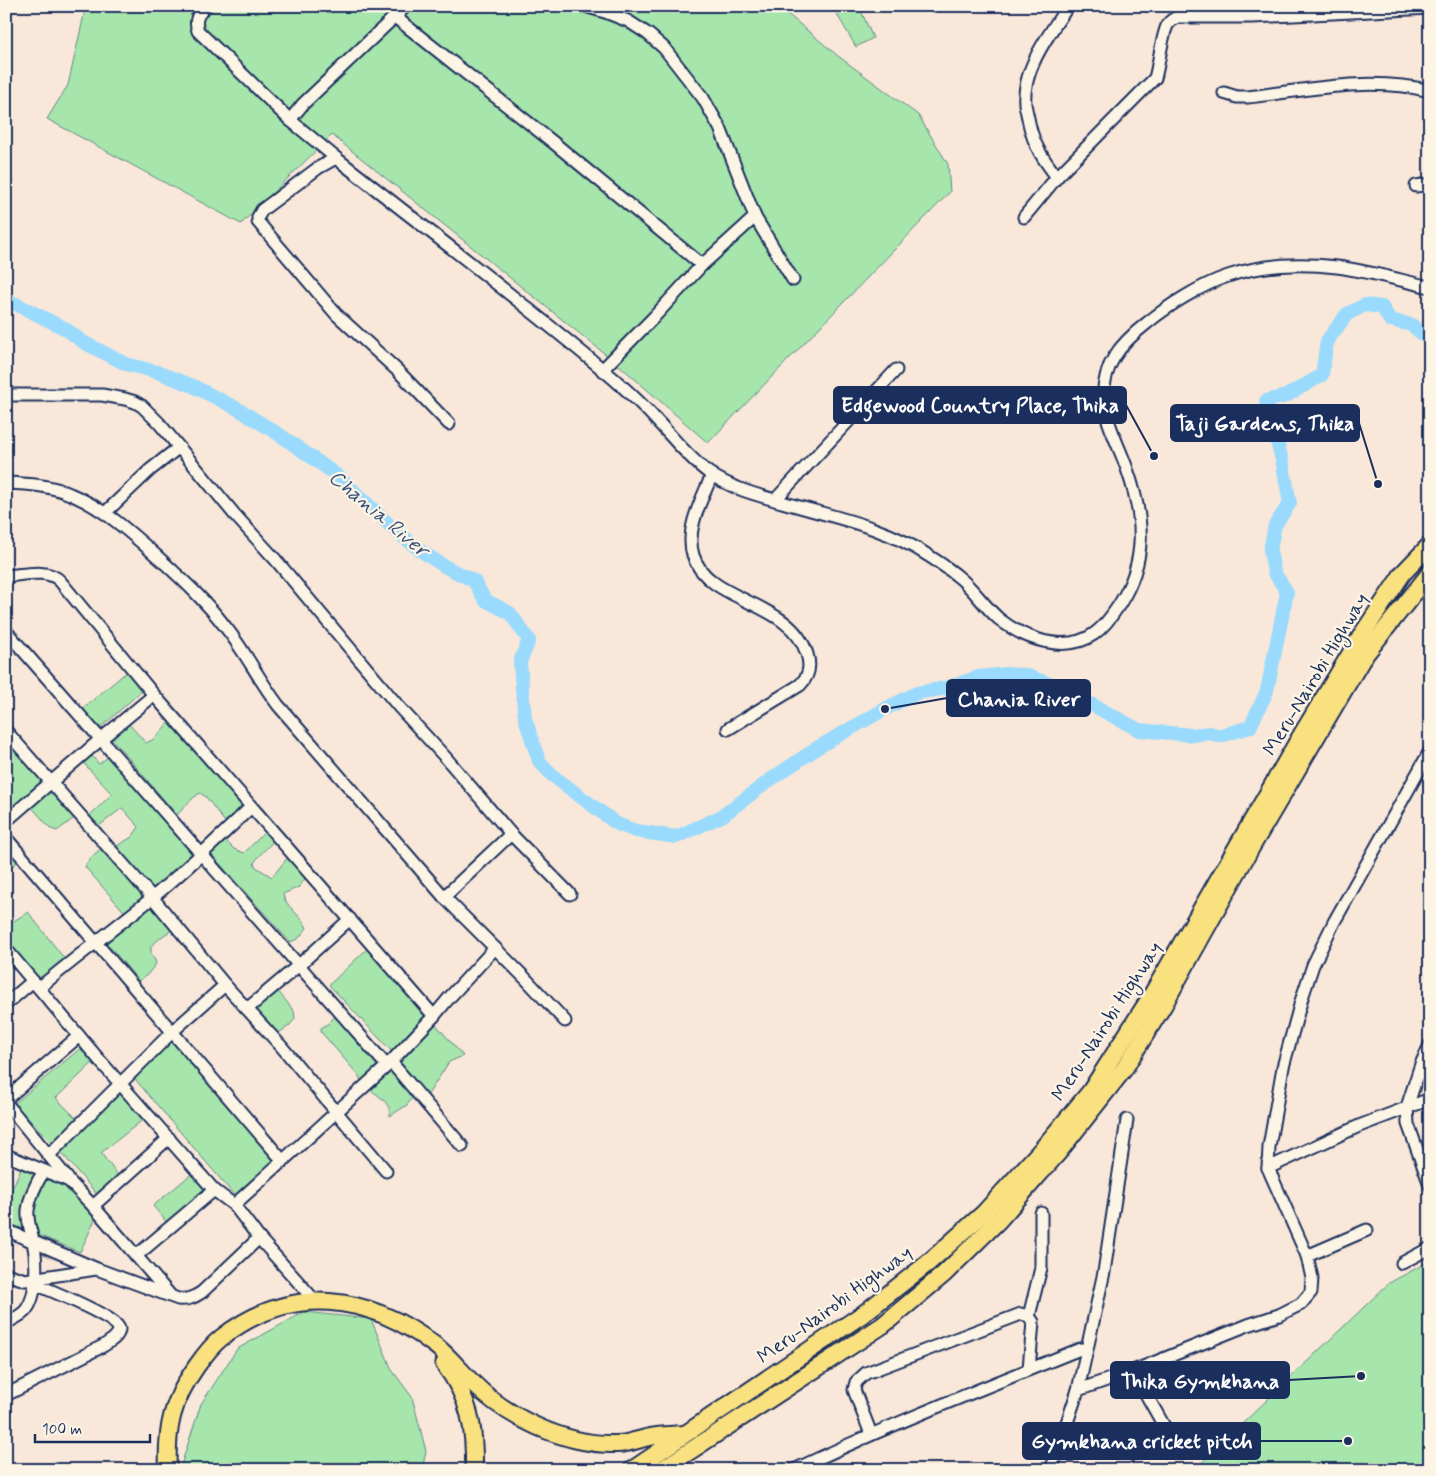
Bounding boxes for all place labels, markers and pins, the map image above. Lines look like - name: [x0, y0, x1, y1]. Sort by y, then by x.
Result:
- callout: Edgewood Country Place, Thika: [834, 387, 1126, 423]
- callout: Taji Gardens, Thika: [1171, 405, 1359, 441]
- callout: Chania River: [947, 680, 1090, 716]
- callout: Thika Gymkhana: [1111, 1362, 1289, 1398]
- callout: Gymkhana cricket pitch: [1023, 1423, 1260, 1459]

